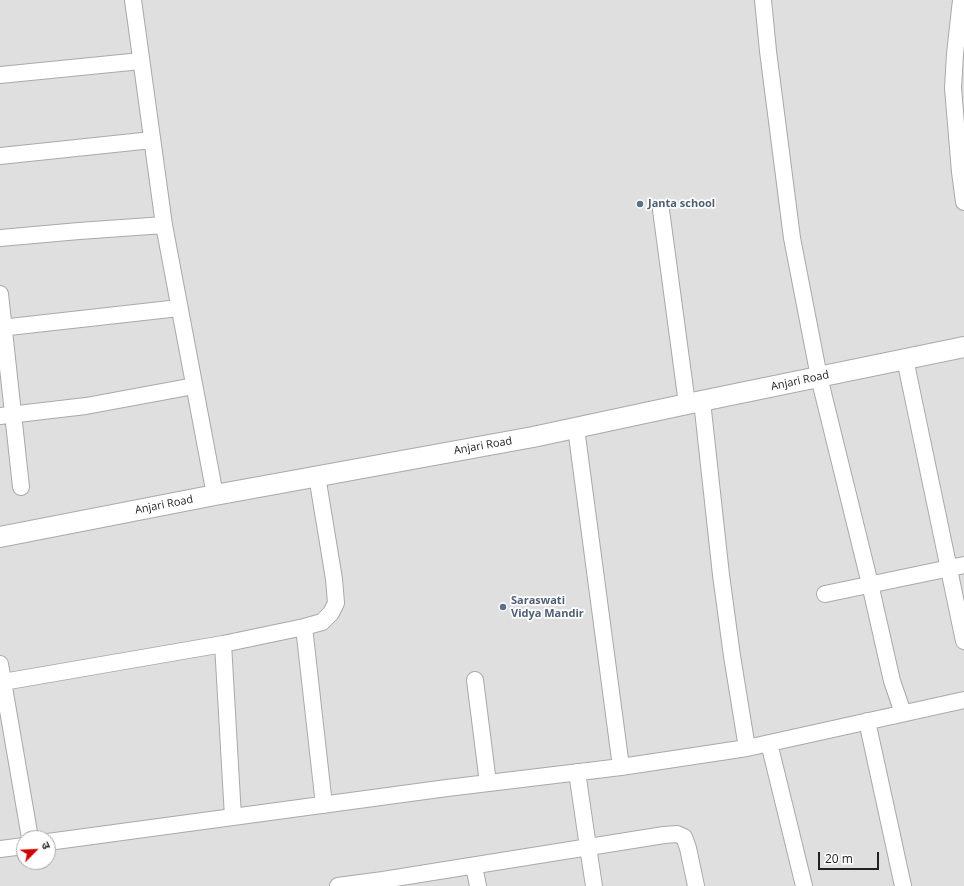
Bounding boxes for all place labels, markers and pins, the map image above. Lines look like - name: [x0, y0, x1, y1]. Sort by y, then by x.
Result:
- place label: Janta school: [648, 197, 715, 211]
- marker: Janta school: [635, 199, 645, 209]
- place label: Saraswati Vidya Mandir: [511, 594, 584, 620]
- marker: Saraswati Vidya Mandir: [498, 602, 508, 612]

